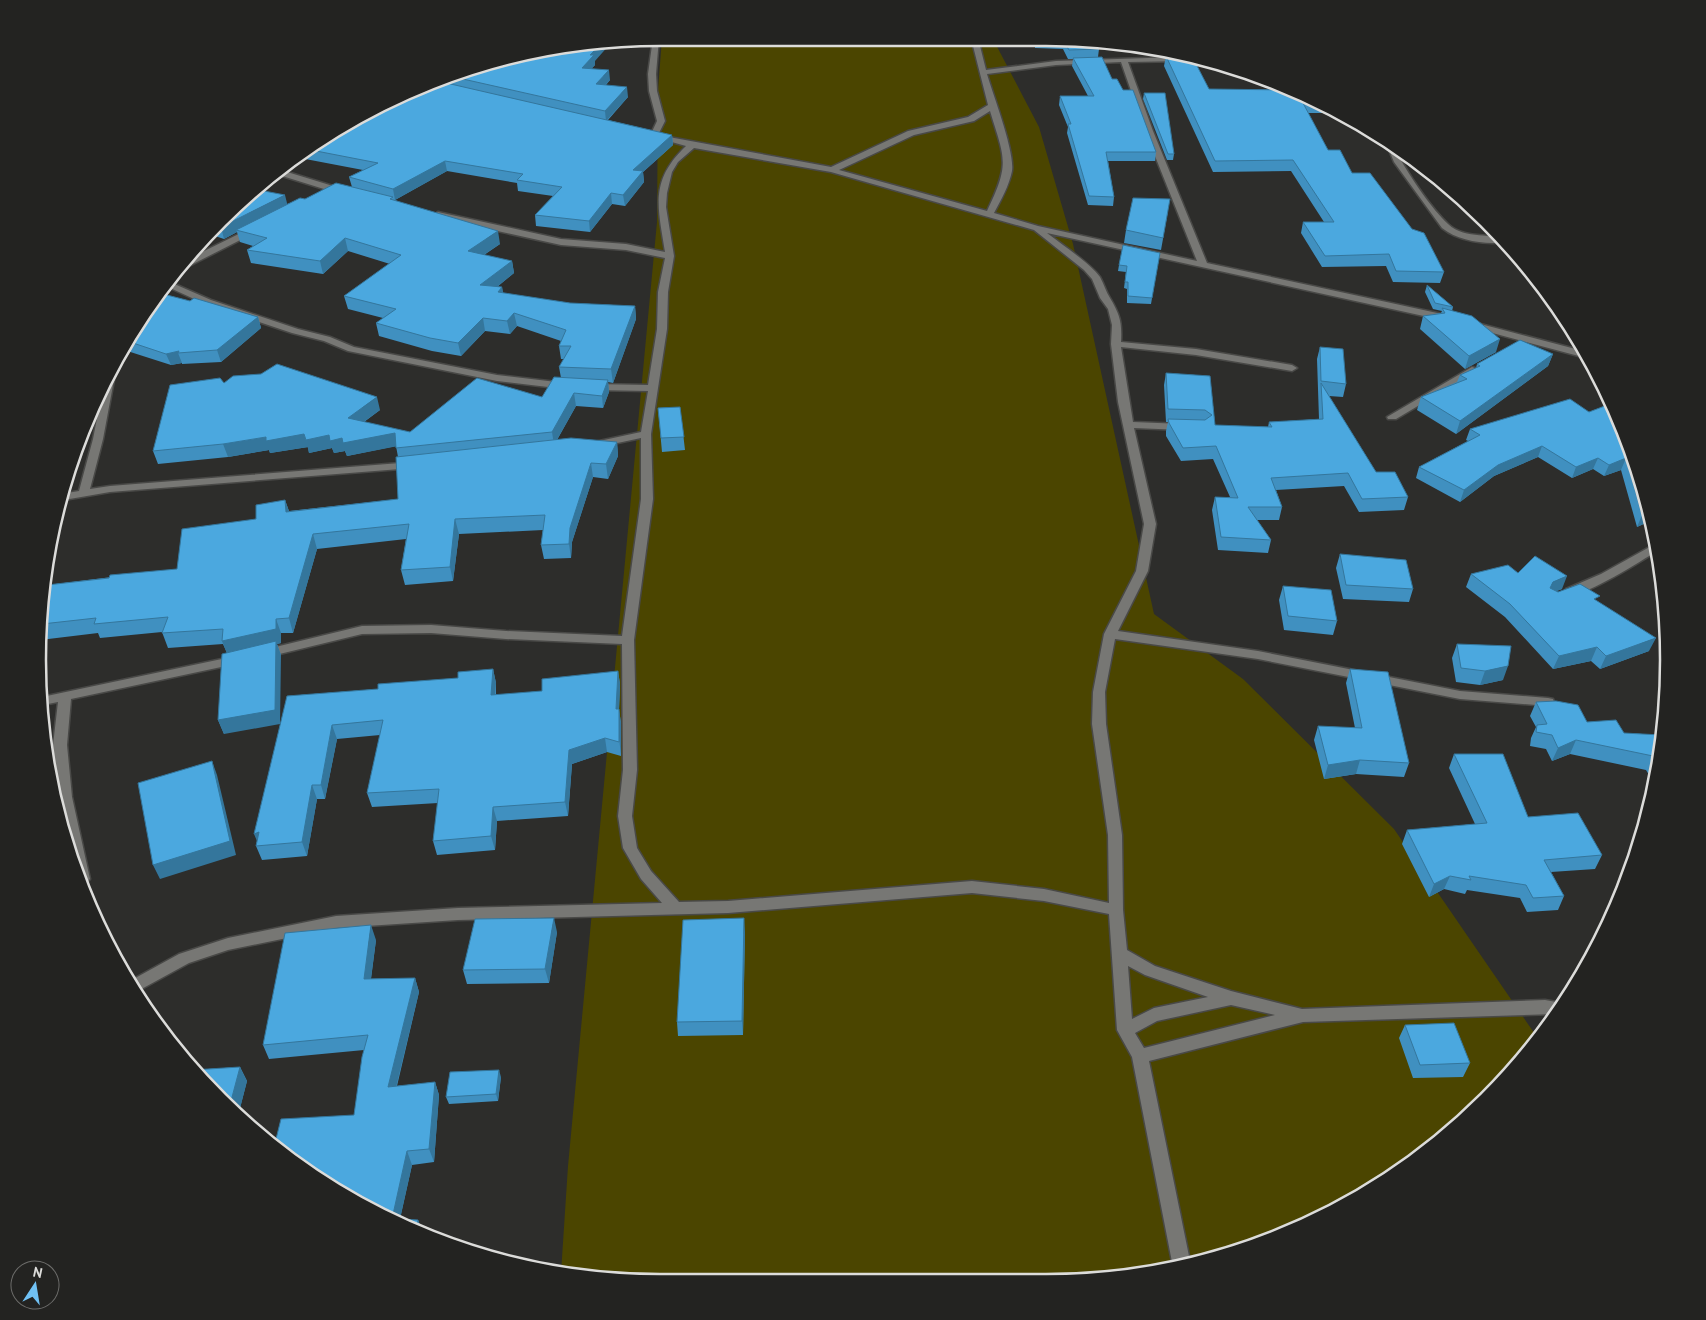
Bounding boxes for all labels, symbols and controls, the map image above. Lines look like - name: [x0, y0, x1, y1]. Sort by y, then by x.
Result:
- north arrow: [10, 1260, 60, 1310]
- text: N: [31, 1263, 44, 1282]

